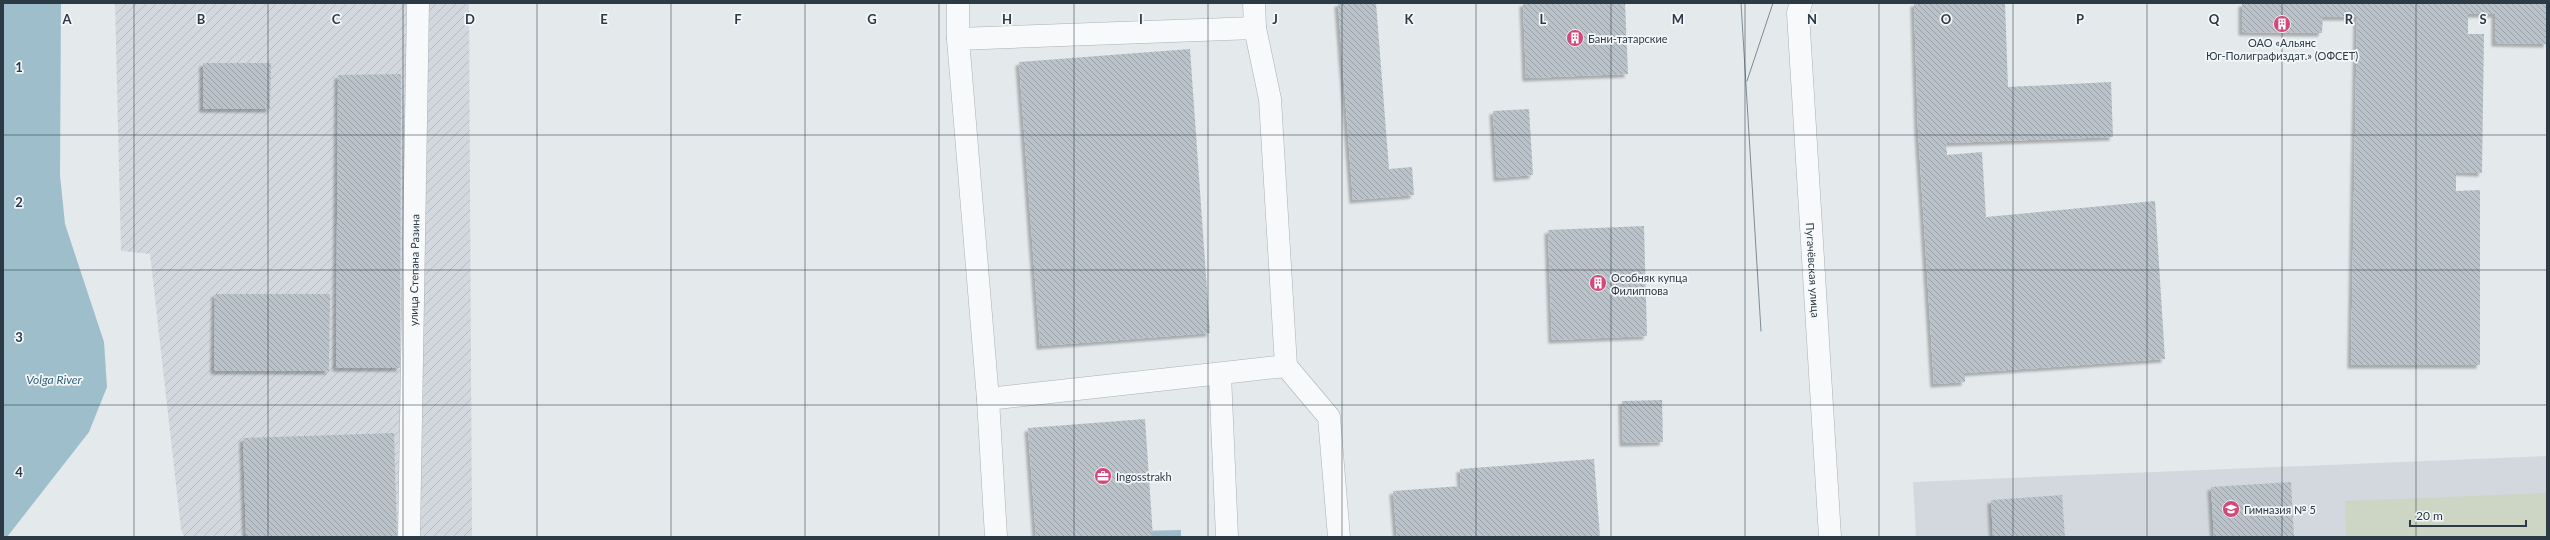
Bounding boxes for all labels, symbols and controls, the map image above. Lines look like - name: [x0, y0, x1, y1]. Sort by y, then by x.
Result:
- text: A: [61, 11, 72, 27]
- text: B: [197, 11, 206, 27]
- text: C: [332, 11, 341, 27]
- text: D: [465, 11, 475, 27]
- text: E: [600, 11, 608, 27]
- text: F: [734, 11, 742, 27]
- text: G: [867, 11, 877, 27]
- text: H: [1002, 11, 1012, 27]
- text: I: [1139, 11, 1143, 27]
- text: J: [1272, 11, 1278, 27]
- text: K: [1405, 11, 1415, 27]
- text: L: [1540, 11, 1547, 27]
- text: M: [1672, 11, 1684, 27]
- text: N: [1807, 11, 1817, 27]
- text: O: [1941, 11, 1952, 27]
- text: P: [2076, 11, 2084, 27]
- text: Q: [2209, 11, 2220, 27]
- text: R: [2345, 11, 2354, 27]
- text: S: [2479, 11, 2487, 27]
- building icon: ОАО «Альянс Юг-Полиграфиздат.» (ОФСЕТ): [2272, 14, 2292, 34]
- building icon: Бани-татарские: [1565, 28, 1585, 48]
- place label: Бани-татарские: [1588, 32, 1668, 45]
- place label: ОАО «Альянс Юг-Полиграфиздат.» (ОФСЕТ): [2206, 36, 2358, 62]
- text: 1: [15, 59, 23, 75]
- text: 2: [15, 194, 23, 210]
- street label: улица Степана Разина: [406, 214, 421, 326]
- street label: Пугачёвская улица: [1804, 222, 1823, 318]
- place label: Особняк купца Филиппова: [1611, 271, 1687, 297]
- building icon: Особняк купца Филиппова: [1588, 273, 1608, 293]
- text: 3: [15, 329, 23, 345]
- water label: Volga River: [26, 372, 83, 387]
- text: 4: [15, 464, 23, 480]
- office icon: Ingosstrakh: [1093, 466, 1113, 486]
- place label: Ingosstrakh: [1116, 470, 1172, 483]
- school or university icon: Гимназия № 5: [2221, 499, 2241, 519]
- scale bar: [2410, 502, 2526, 528]
- place label: Гимназия № 5: [2244, 503, 2316, 516]
- text: 20 m: [2416, 508, 2443, 523]

